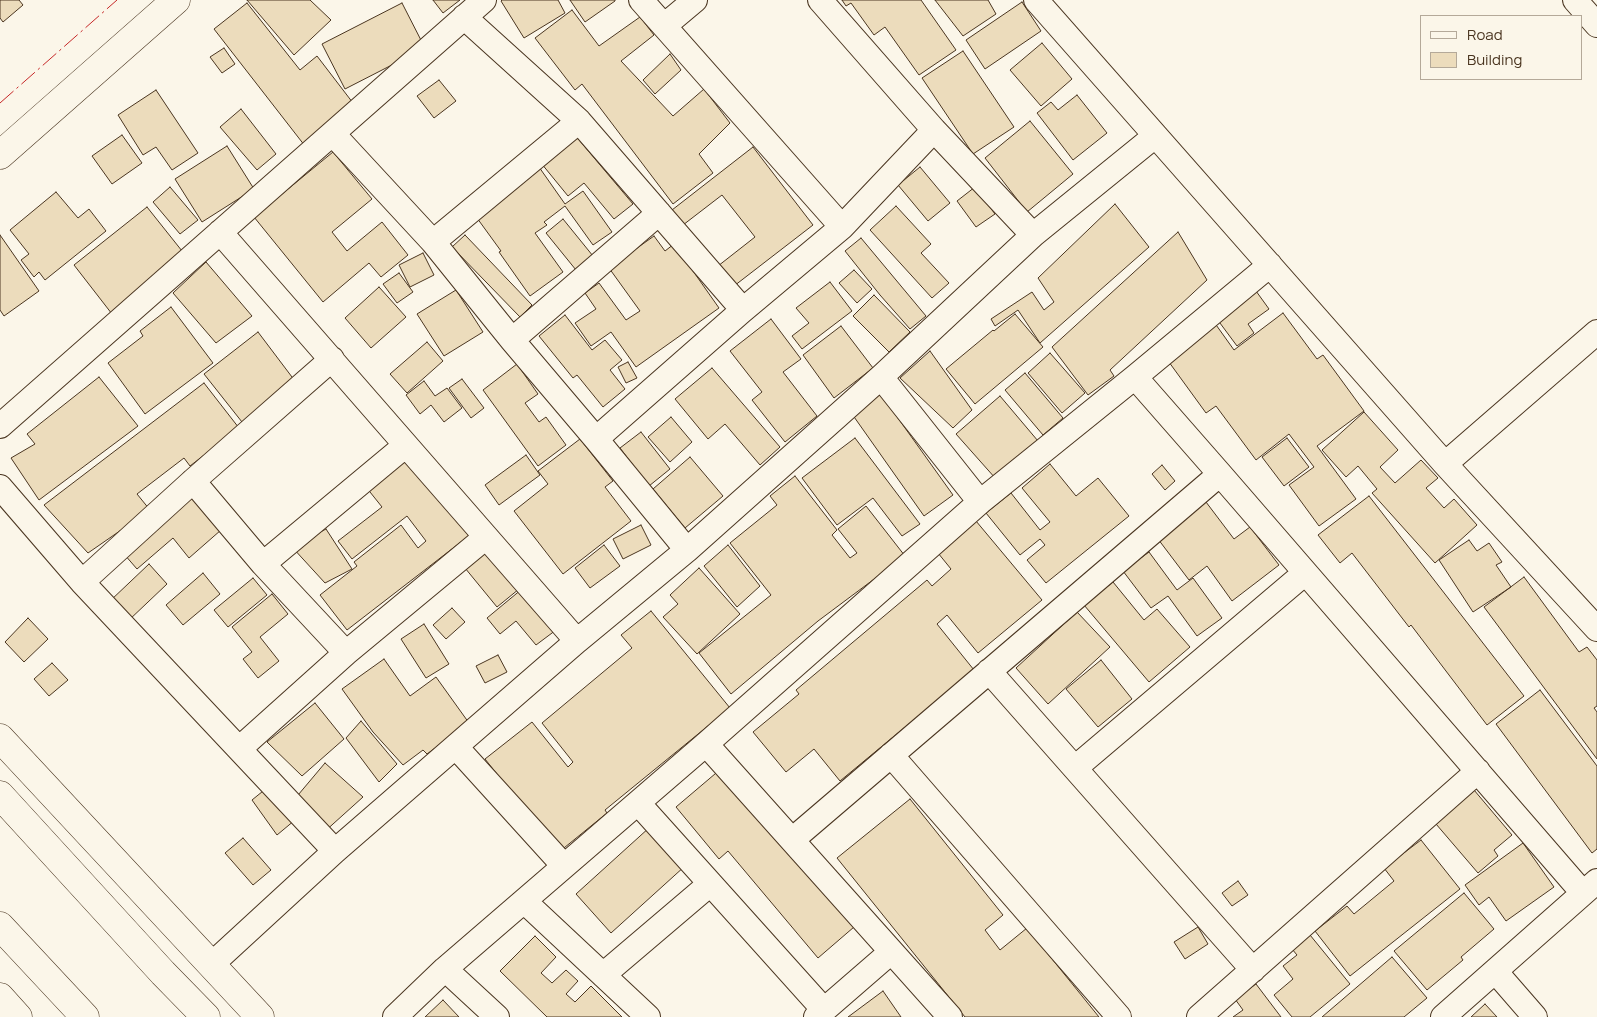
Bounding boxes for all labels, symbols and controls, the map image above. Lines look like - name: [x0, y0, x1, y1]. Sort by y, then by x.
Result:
- legend: [1420, 15, 1582, 80]
- text: Road: [1467, 24, 1503, 45]
- text: Building: [1467, 49, 1522, 70]

